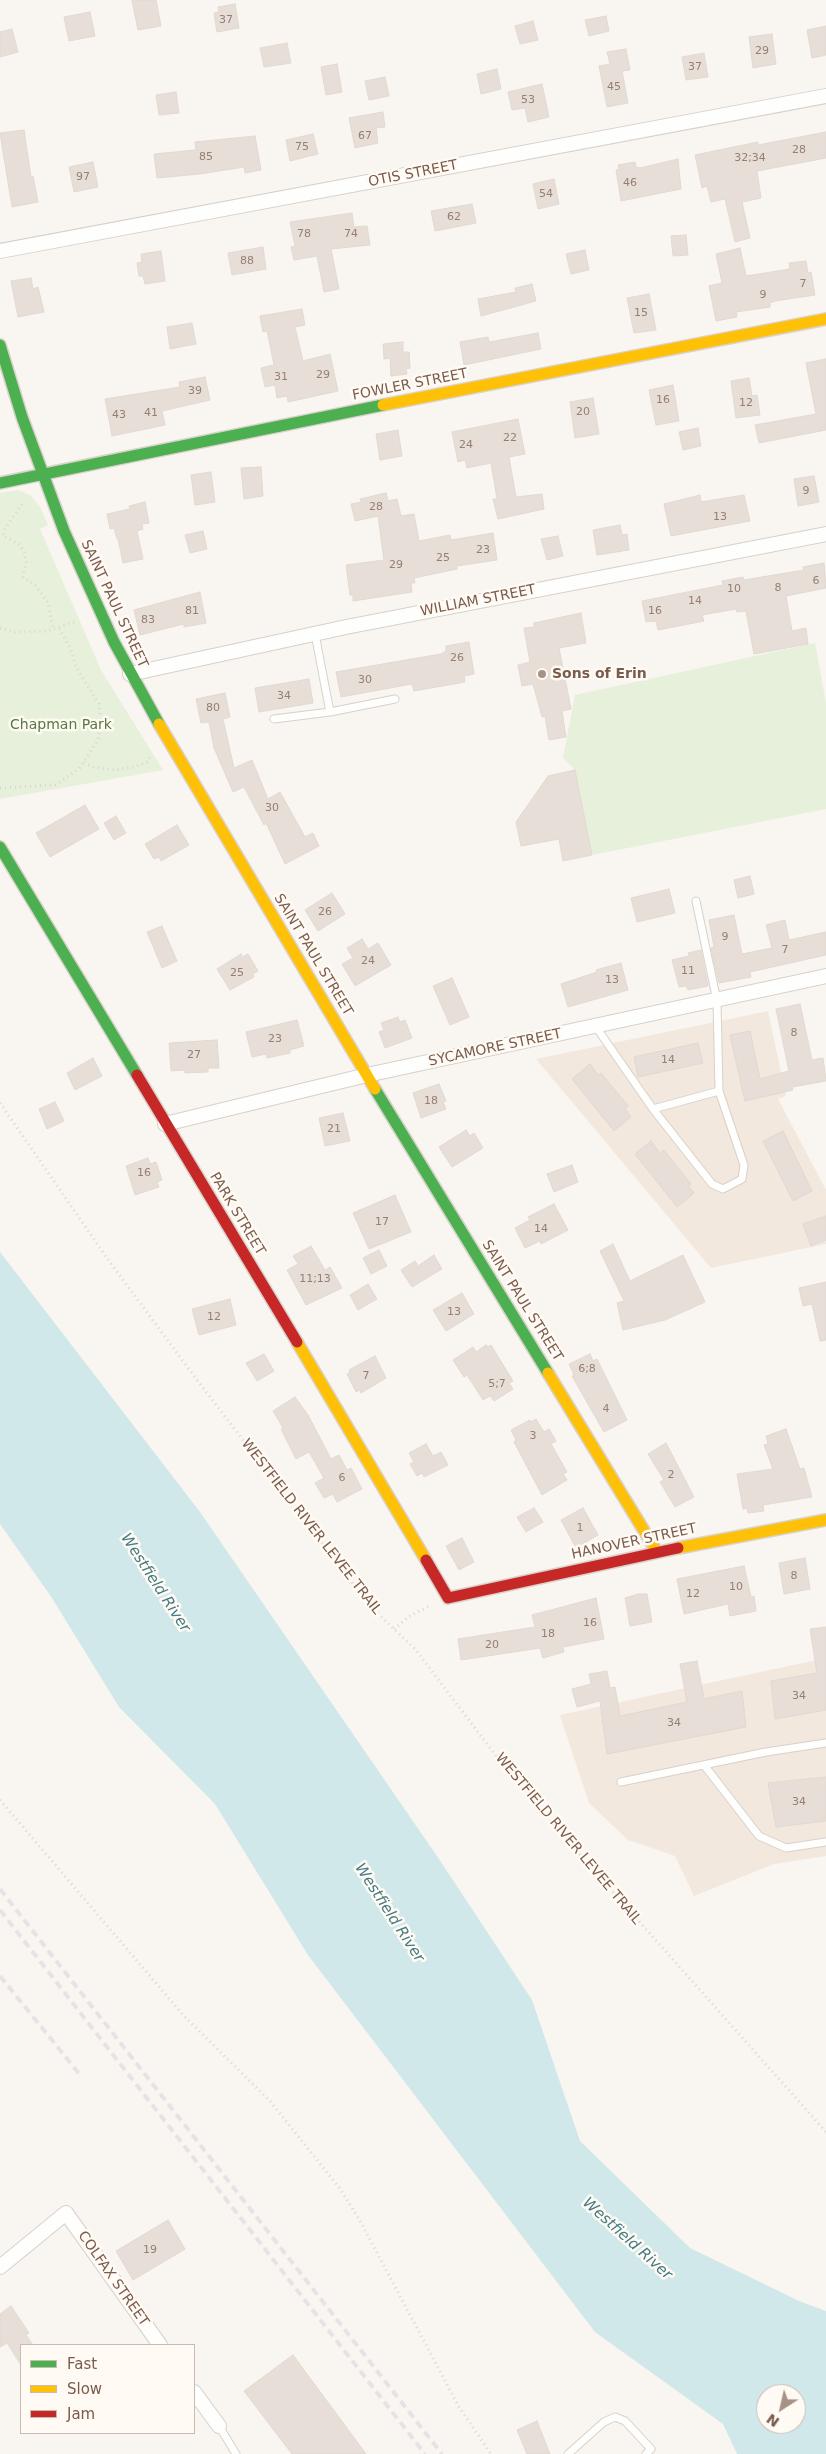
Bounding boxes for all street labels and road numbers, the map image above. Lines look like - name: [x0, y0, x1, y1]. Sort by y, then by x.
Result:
- street label: OTIS STREET: [367, 157, 459, 191]
- street label: FOWLER STREET: [351, 366, 469, 404]
- street label: SAINT PAUL STREET: [77, 537, 151, 671]
- street label: WILLIAM STREET: [419, 582, 537, 620]
- street label: SAINT PAUL STREET: [270, 891, 356, 1019]
- street label: SYCAMORE STREET: [427, 1026, 563, 1070]
- street label: PARK STREET: [206, 1169, 268, 1259]
- street label: SAINT PAUL STREET: [478, 1237, 566, 1365]
- street label: WESTFIELD RIVER LEVEE TRAIL: [237, 1436, 385, 1618]
- street label: HANOVER STREET: [570, 1521, 698, 1563]
- street label: WESTFIELD RIVER LEVEE TRAIL: [491, 1750, 645, 1928]
- street label: COLFAX STREET: [74, 2228, 152, 2330]

